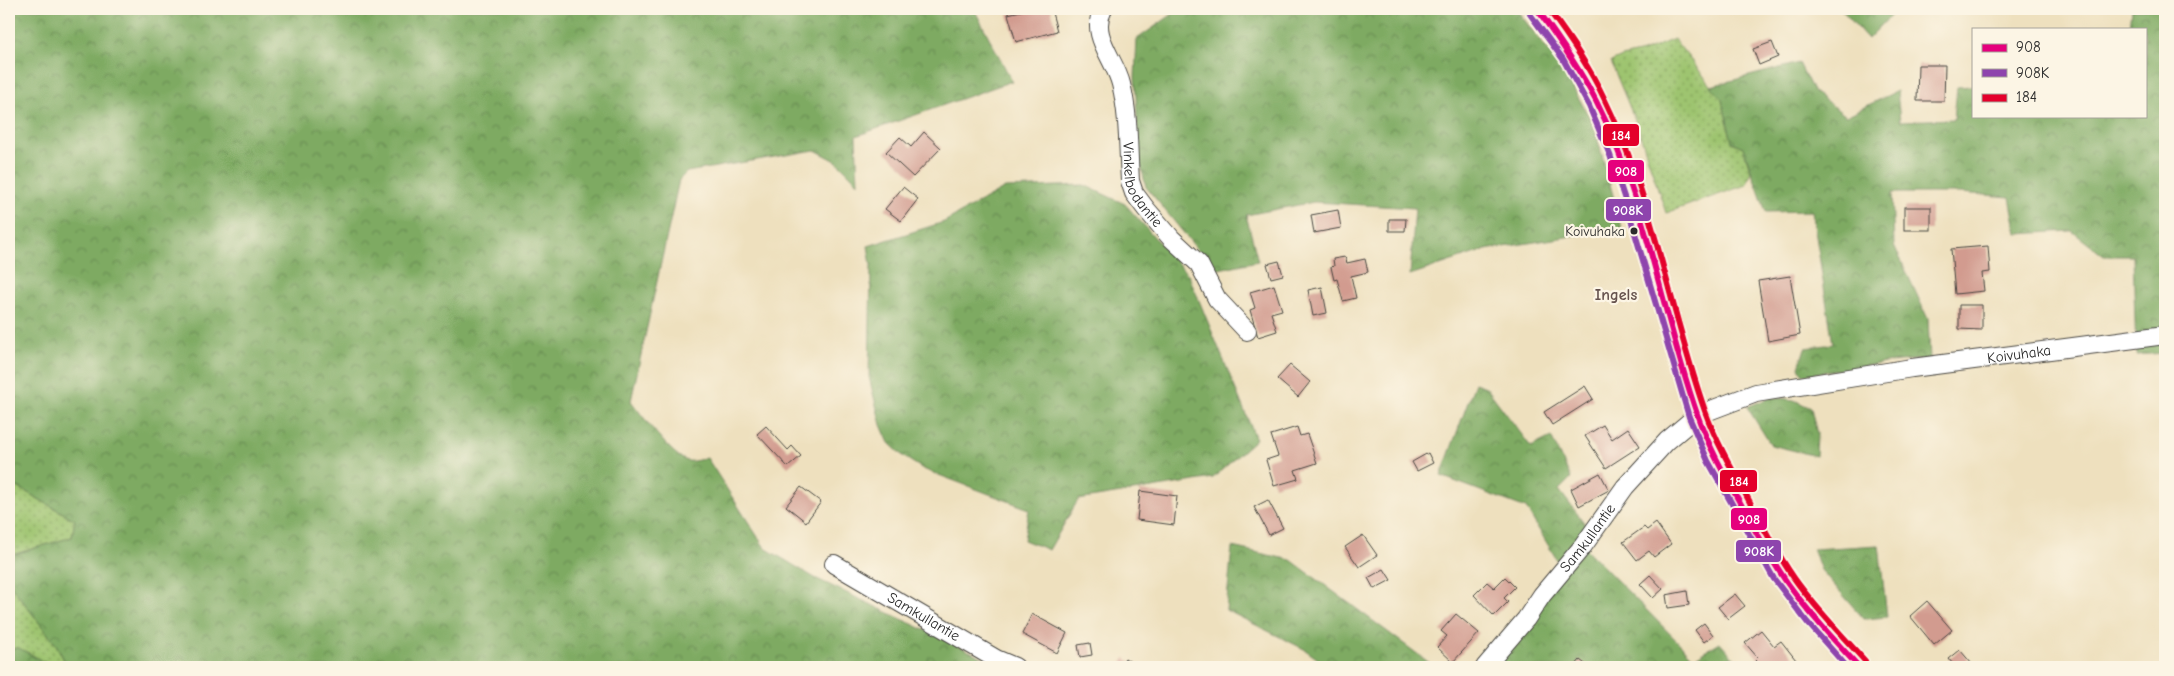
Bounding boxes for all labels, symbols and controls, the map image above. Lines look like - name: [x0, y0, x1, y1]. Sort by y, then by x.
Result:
- legend: [1972, 28, 2146, 118]
- text: 908: [2016, 38, 2041, 56]
- text: 908K: [2016, 64, 2050, 82]
- text: 184: [2016, 88, 2037, 106]
- line badge: 184: [1602, 123, 1640, 147]
- text: 184: [1611, 127, 1631, 144]
- street label: Vinkelbodantie: [1119, 142, 1167, 231]
- line badge: 908: [1607, 159, 1645, 183]
- text: 908: [1615, 163, 1637, 180]
- line badge: 908K: [1605, 198, 1652, 222]
- text: 908K: [1613, 202, 1643, 219]
- place label: Koivuhaka: [1565, 223, 1625, 240]
- marker: Koivuhaka: [1629, 226, 1639, 236]
- district label: Ingels: [1595, 286, 1637, 304]
- street label: Koivuhaka: [1986, 341, 2052, 367]
- line badge: 184: [1719, 469, 1758, 493]
- text: 184: [1729, 473, 1749, 490]
- street label: Samkullantie: [1556, 500, 1619, 576]
- line badge: 908: [1730, 507, 1768, 531]
- text: 908: [1738, 511, 1760, 528]
- line badge: 908K: [1735, 539, 1782, 563]
- text: 908K: [1744, 543, 1774, 560]
- street label: Samkullantie: [884, 588, 964, 645]

